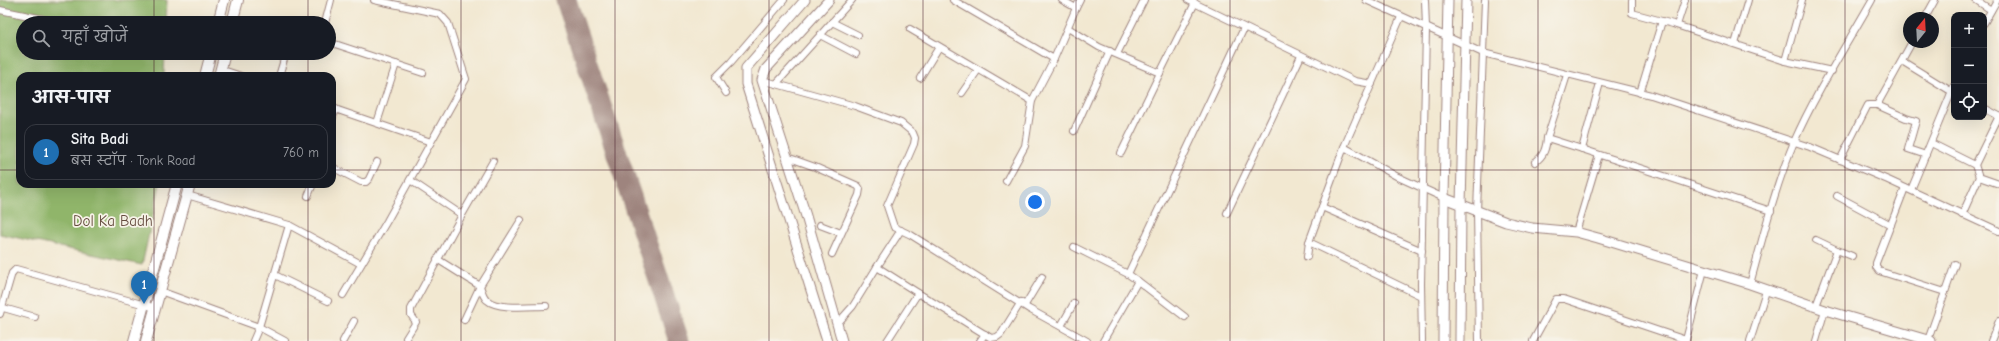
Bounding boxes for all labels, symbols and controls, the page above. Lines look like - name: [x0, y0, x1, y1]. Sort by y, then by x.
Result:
- north arrow: [1903, 12, 1939, 48]
- map controls: [1951, 12, 1987, 120]
- button: +: [1951, 12, 1987, 48]
- search box: [16, 16, 336, 60]
- icon: search: [30, 27, 52, 49]
- text: यहाँ खोजें: [62, 28, 128, 46]
- button: −: [1951, 48, 1987, 84]
- button: locate: [1951, 84, 1987, 120]
- text: आस-पास: [32, 88, 110, 107]
- text: Sita Badi: [71, 130, 129, 148]
- text: 1: [43, 145, 49, 160]
- text: 760 m: [283, 145, 319, 160]
- text: बस स्टॉप · Tonk Road: [71, 153, 195, 168]
- your location: [1025, 192, 1045, 212]
- park label: Dol Ka Badh: [73, 212, 153, 230]
- pin: 1: [131, 271, 157, 304]

